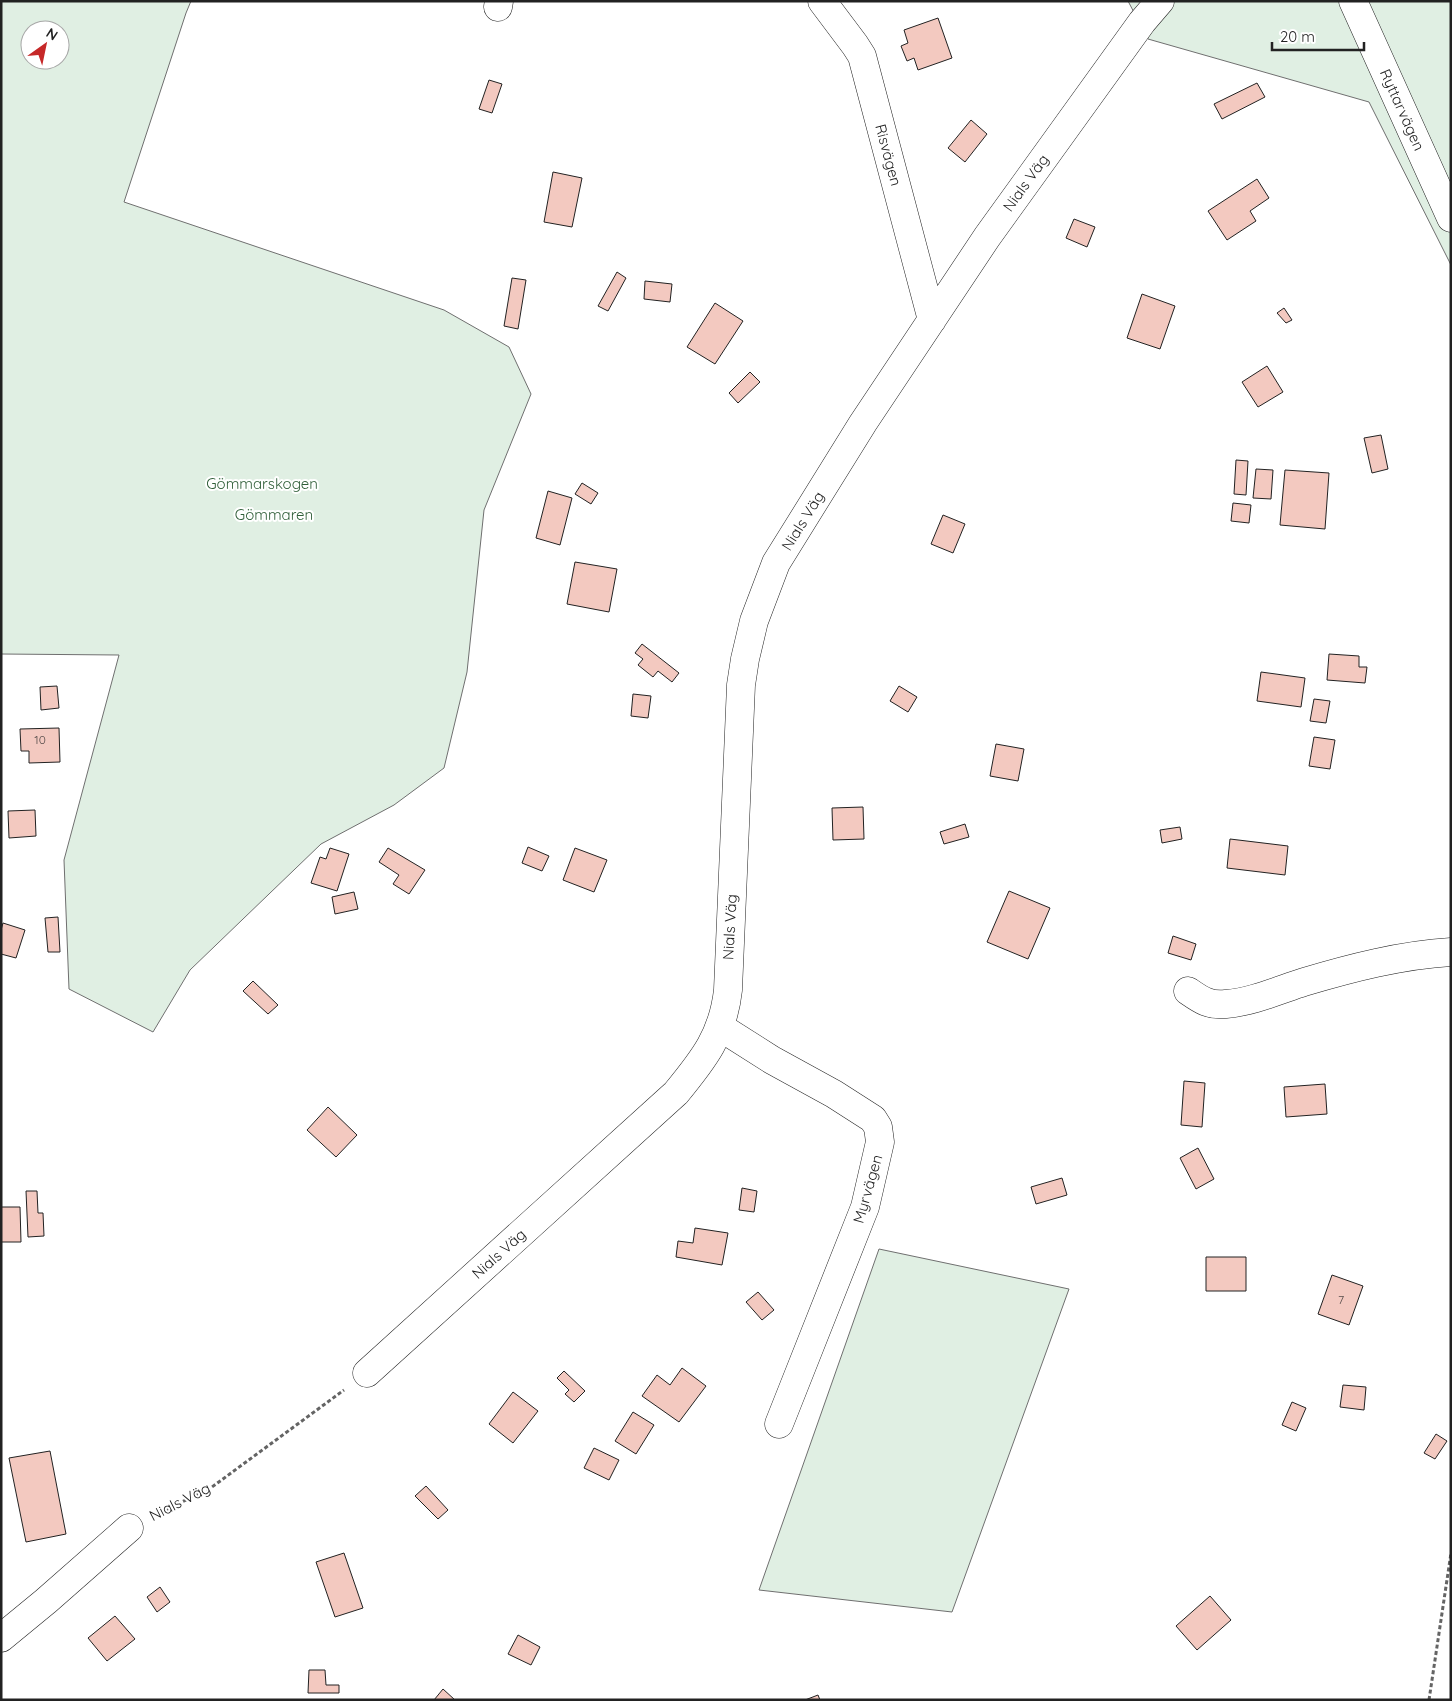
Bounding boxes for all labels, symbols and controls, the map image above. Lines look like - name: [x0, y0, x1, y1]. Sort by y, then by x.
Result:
- north arrow: [20, 20, 70, 70]
- scale bar: [1272, 20, 1364, 52]
- text: N: [43, 24, 61, 44]
- text: 20 m: [1280, 27, 1315, 46]
- street label: Ryttarvägen: [1376, 66, 1429, 154]
- street label: Risvägen: [871, 122, 906, 188]
- street label: Nials Väg: [999, 150, 1053, 215]
- park label: Gömmarskogen: [206, 474, 318, 493]
- street label: Nials Väg: [777, 488, 828, 554]
- park label: Gömmaren: [235, 505, 313, 524]
- house number: 10: [34, 732, 46, 747]
- street label: Nials Väg: [718, 894, 741, 960]
- street label: Myrvägen: [849, 1152, 886, 1225]
- street label: Nials Väg: [468, 1224, 530, 1283]
- house number: 7: [1338, 1292, 1344, 1307]
- street label: Nials Väg: [146, 1478, 214, 1525]

